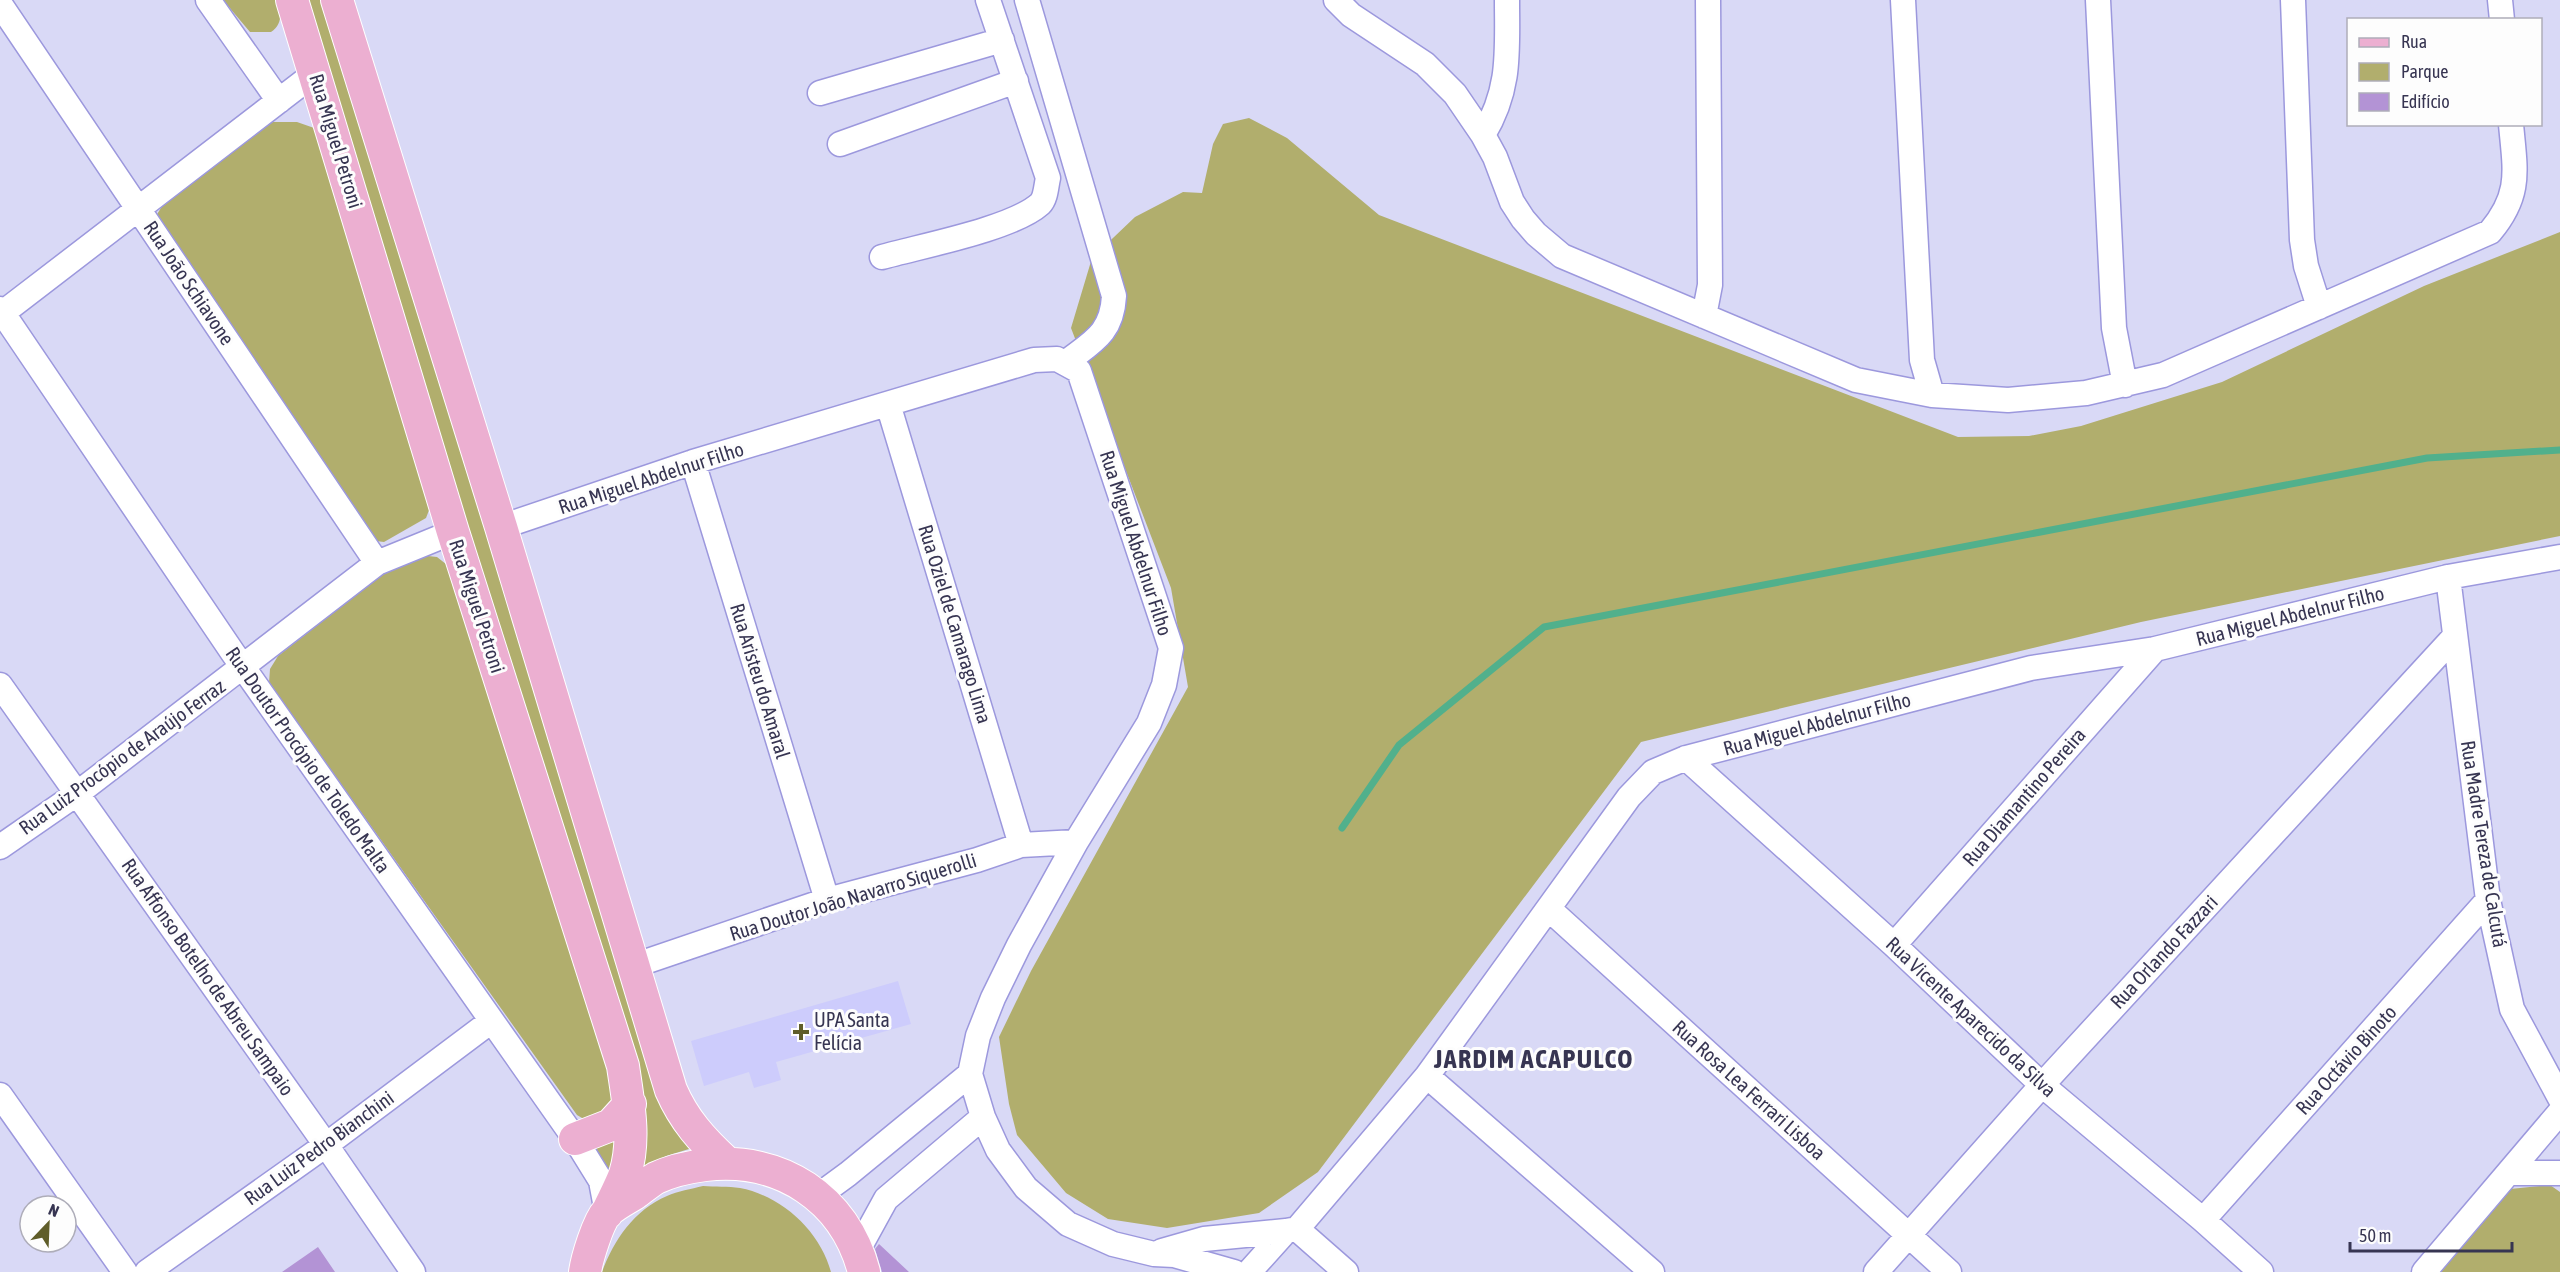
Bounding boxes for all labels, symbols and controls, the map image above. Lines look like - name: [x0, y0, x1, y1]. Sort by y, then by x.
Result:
- legend: [2347, 18, 2542, 126]
- text: Rua: [2401, 31, 2427, 52]
- text: Parque: [2401, 61, 2449, 82]
- street label: Rua Miguel Petroni: [305, 71, 368, 211]
- text: Edifício: [2401, 91, 2450, 112]
- street label: Rua João Schiavone: [139, 216, 239, 349]
- street label: Rua Miguel Abdelnur Filho: [555, 437, 746, 518]
- street label: Rua Miguel Abdelnur Filho: [1096, 447, 1177, 638]
- street label: Rua Oziel de Camarago Lima: [914, 522, 997, 726]
- street label: Rua Miguel Petroni: [445, 536, 510, 676]
- street label: Rua Miguel Abdelnur Filho: [2193, 581, 2386, 650]
- street label: Rua Aristeu do Amaral: [726, 600, 795, 762]
- street label: Rua Doutor Procópio de Toledo Malta: [221, 642, 395, 877]
- street label: Rua Luiz Procópio de Araújo Ferraz: [14, 674, 229, 839]
- street label: Rua Miguel Abdelnur Filho: [1721, 687, 1913, 760]
- street label: Rua Diamantino Pereira: [1957, 723, 2090, 870]
- street label: Rua Madre Tereza de Calcutá: [2457, 739, 2512, 949]
- street label: Rua Doutor João Navarro Siquerolli: [727, 848, 979, 945]
- street label: Rua Affonso Botelho de Abreu Sampaio: [118, 854, 299, 1100]
- street label: Rua Orlando Fazzari: [2105, 890, 2222, 1013]
- street label: Rua Vicente Aparecido da Silva: [1882, 932, 2061, 1101]
- street label: Rua Octávio Binoto: [2291, 1000, 2401, 1119]
- place label: UPA Santa Felícia: [814, 1008, 890, 1054]
- street label: Rua Rosa Lea Ferrari Lisboa: [1668, 1015, 1830, 1164]
- marker: UPA Santa Felícia: [792, 1023, 810, 1041]
- district label: JARDIM ACAPULCO: [1433, 1044, 1634, 1074]
- street label: Rua Luiz Pedro Bianchini: [240, 1086, 398, 1209]
- north arrow: [18, 1194, 78, 1254]
- text: N: [46, 1200, 62, 1220]
- scale bar: [2350, 1215, 2512, 1253]
- text: 50 m: [2359, 1225, 2391, 1246]

